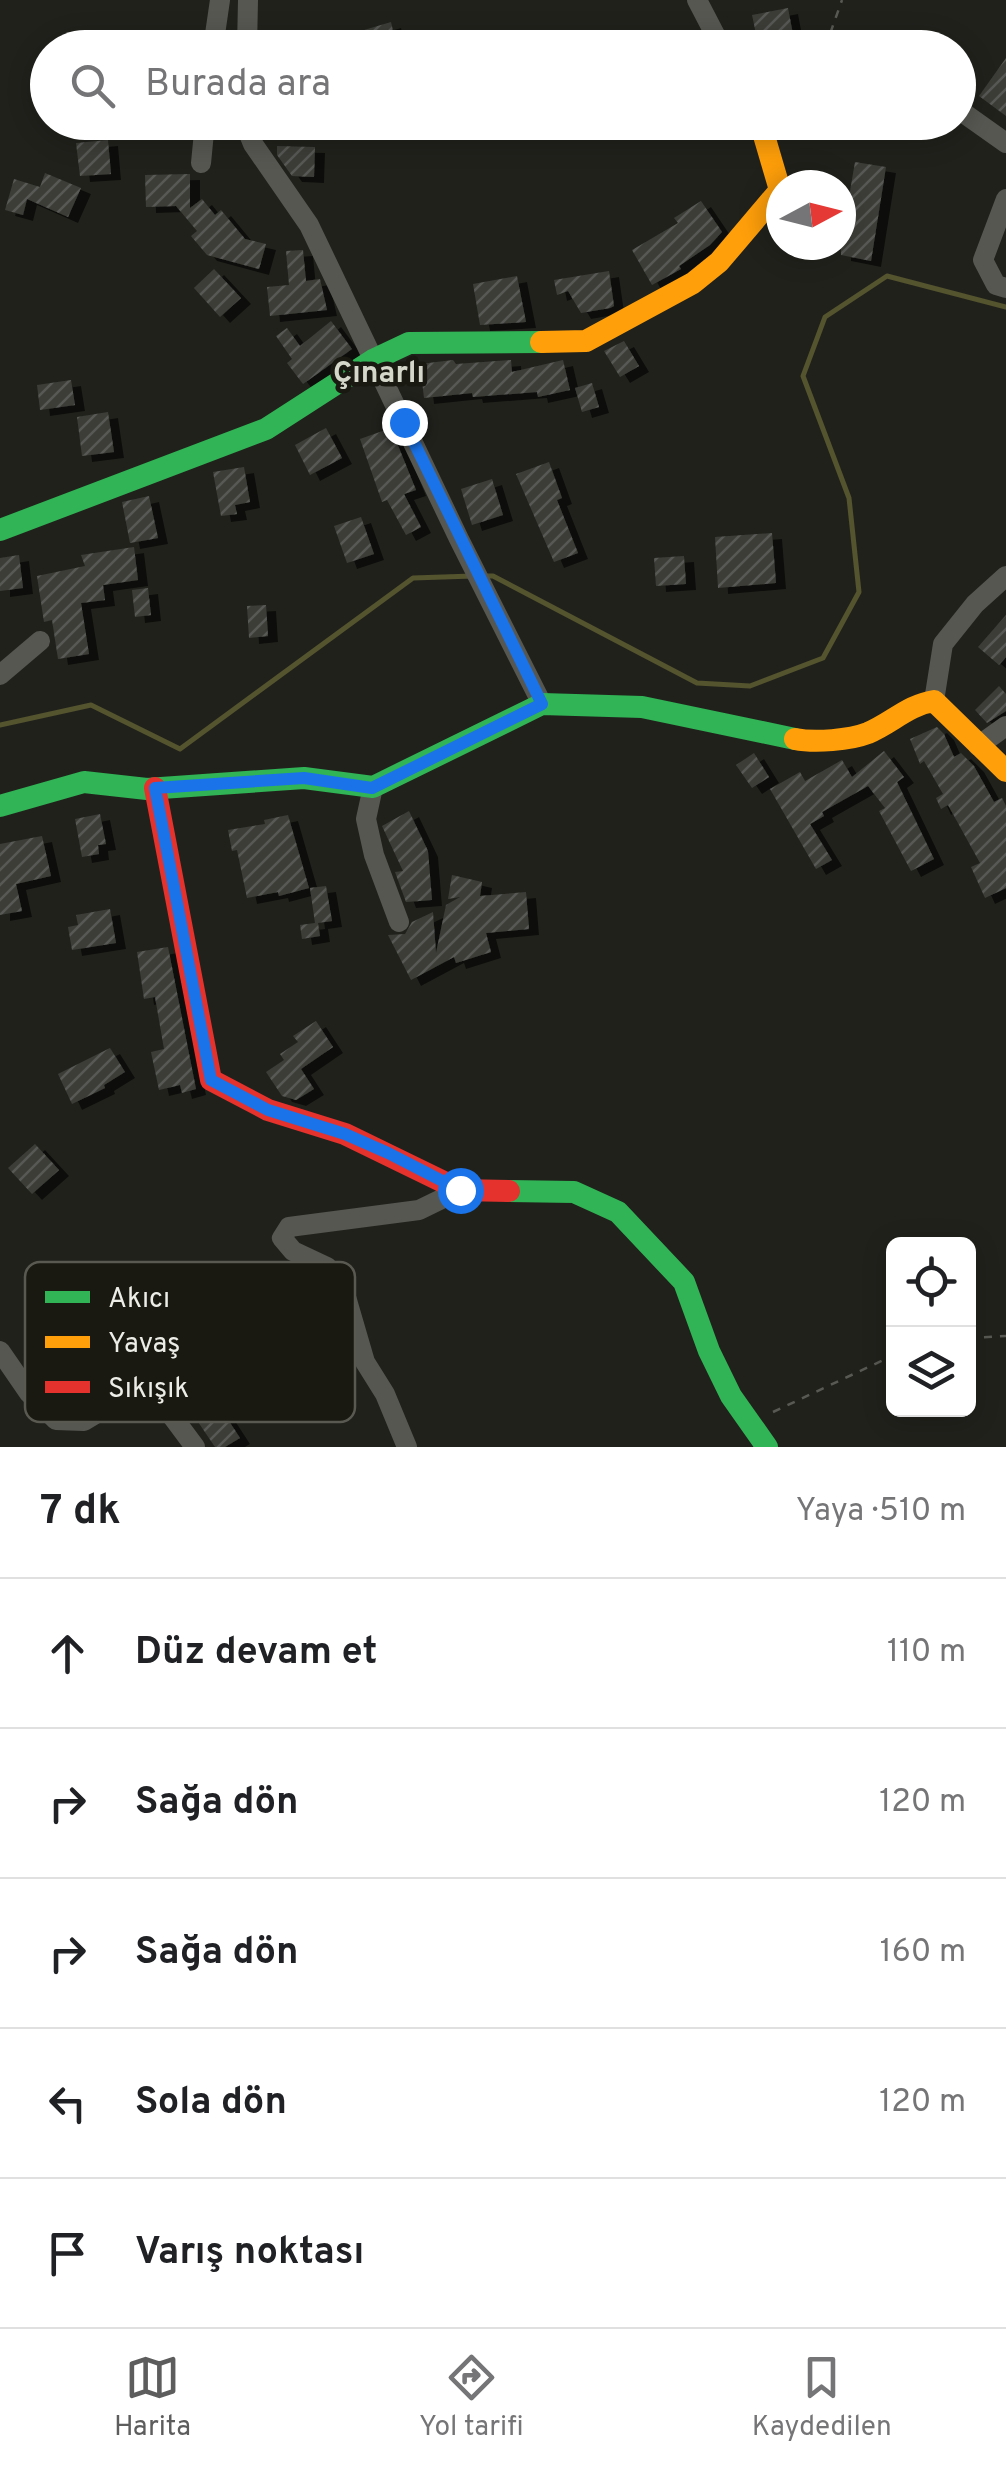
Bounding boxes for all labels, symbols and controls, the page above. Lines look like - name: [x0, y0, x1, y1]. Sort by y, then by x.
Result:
- search box: [30, 30, 976, 140]
- icon: search: [65, 58, 120, 113]
- text: Burada ara: [145, 61, 331, 110]
- north arrow: [766, 170, 856, 260]
- district label: Çınarlı: [333, 356, 425, 393]
- route end: [382, 400, 428, 446]
- route start: [438, 1168, 484, 1214]
- map controls: [886, 1237, 976, 1417]
- button: locate: [886, 1237, 976, 1327]
- legend: [25, 1262, 355, 1422]
- text: Akıcı: [108, 1282, 170, 1318]
- text: Yavaş: [108, 1327, 180, 1363]
- button: layers: [886, 1327, 976, 1417]
- text: Sıkışık: [108, 1372, 189, 1408]
- text: 7 dk: [40, 1486, 121, 1539]
- text: Yaya · 510 m: [796, 1492, 966, 1532]
- icon: ahead: [40, 1626, 95, 1681]
- text: Düz devam et: [135, 1629, 377, 1678]
- text: 110 m: [887, 1633, 966, 1673]
- icon: right: [40, 1776, 95, 1831]
- text: Sağa dön: [135, 1779, 299, 1828]
- text: 120 m: [879, 1783, 966, 1823]
- icon: right: [40, 1926, 95, 1981]
- text: Sağa dön: [135, 1929, 299, 1978]
- text: 160 m: [880, 1933, 966, 1973]
- icon: left: [40, 2076, 95, 2131]
- text: Sola dön: [135, 2079, 287, 2128]
- text: 120 m: [879, 2083, 966, 2123]
- icon: arrive: [40, 2226, 95, 2281]
- text: Varış noktası: [135, 2229, 364, 2278]
- tab: Harita: [114, 2350, 191, 2446]
- tab: Yol tarifi: [419, 2350, 524, 2446]
- tab: Kaydedilen: [752, 2350, 892, 2446]

